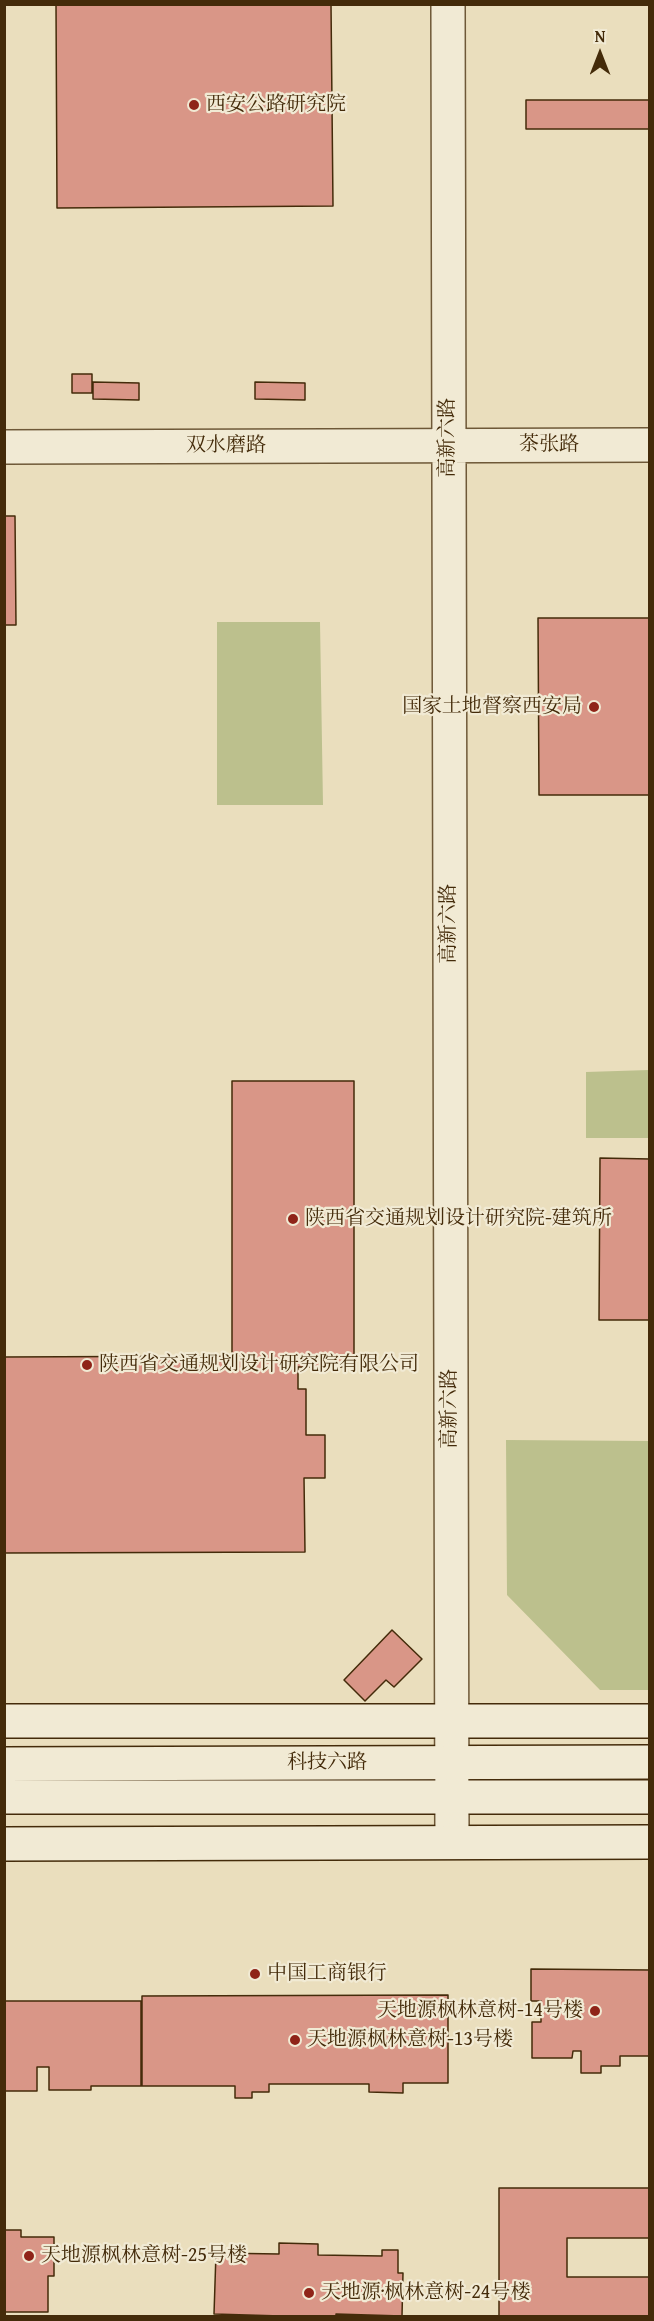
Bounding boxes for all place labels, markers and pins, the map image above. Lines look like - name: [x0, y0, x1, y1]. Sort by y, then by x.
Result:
- place label: 西安公路研究院: [206, 93, 346, 117]
- marker: 西安公路研究院: [187, 98, 201, 112]
- place label: 国家土地督察西安局: [402, 695, 582, 719]
- marker: 国家土地督察西安局: [587, 700, 601, 714]
- place label: 陕西省交通规划设计研究院-建筑所: [305, 1207, 612, 1231]
- marker: 陕西省交通规划设计研究院-建筑所: [286, 1212, 300, 1226]
- place label: 陕西省交通规划设计研究院有限公司: [99, 1353, 419, 1377]
- marker: 陕西省交通规划设计研究院有限公司: [80, 1358, 94, 1372]
- place label: 中国工商银行: [267, 1962, 387, 1986]
- marker: 中国工商银行: [248, 1967, 262, 1981]
- place label: 天地源枫林意树-14号楼: [377, 1999, 583, 2023]
- marker: 天地源枫林意树-14号楼: [588, 2004, 602, 2018]
- place label: 天地源枫林意树-13号楼: [307, 2028, 513, 2052]
- marker: 天地源枫林意树-13号楼: [288, 2033, 302, 2047]
- place label: 天地源枫林意树-25号楼: [41, 2244, 247, 2268]
- marker: 天地源枫林意树-25号楼: [22, 2249, 36, 2263]
- place label: 天地源·枫林意树-24号楼: [321, 2281, 530, 2305]
- marker: 天地源·枫林意树-24号楼: [302, 2286, 316, 2300]

